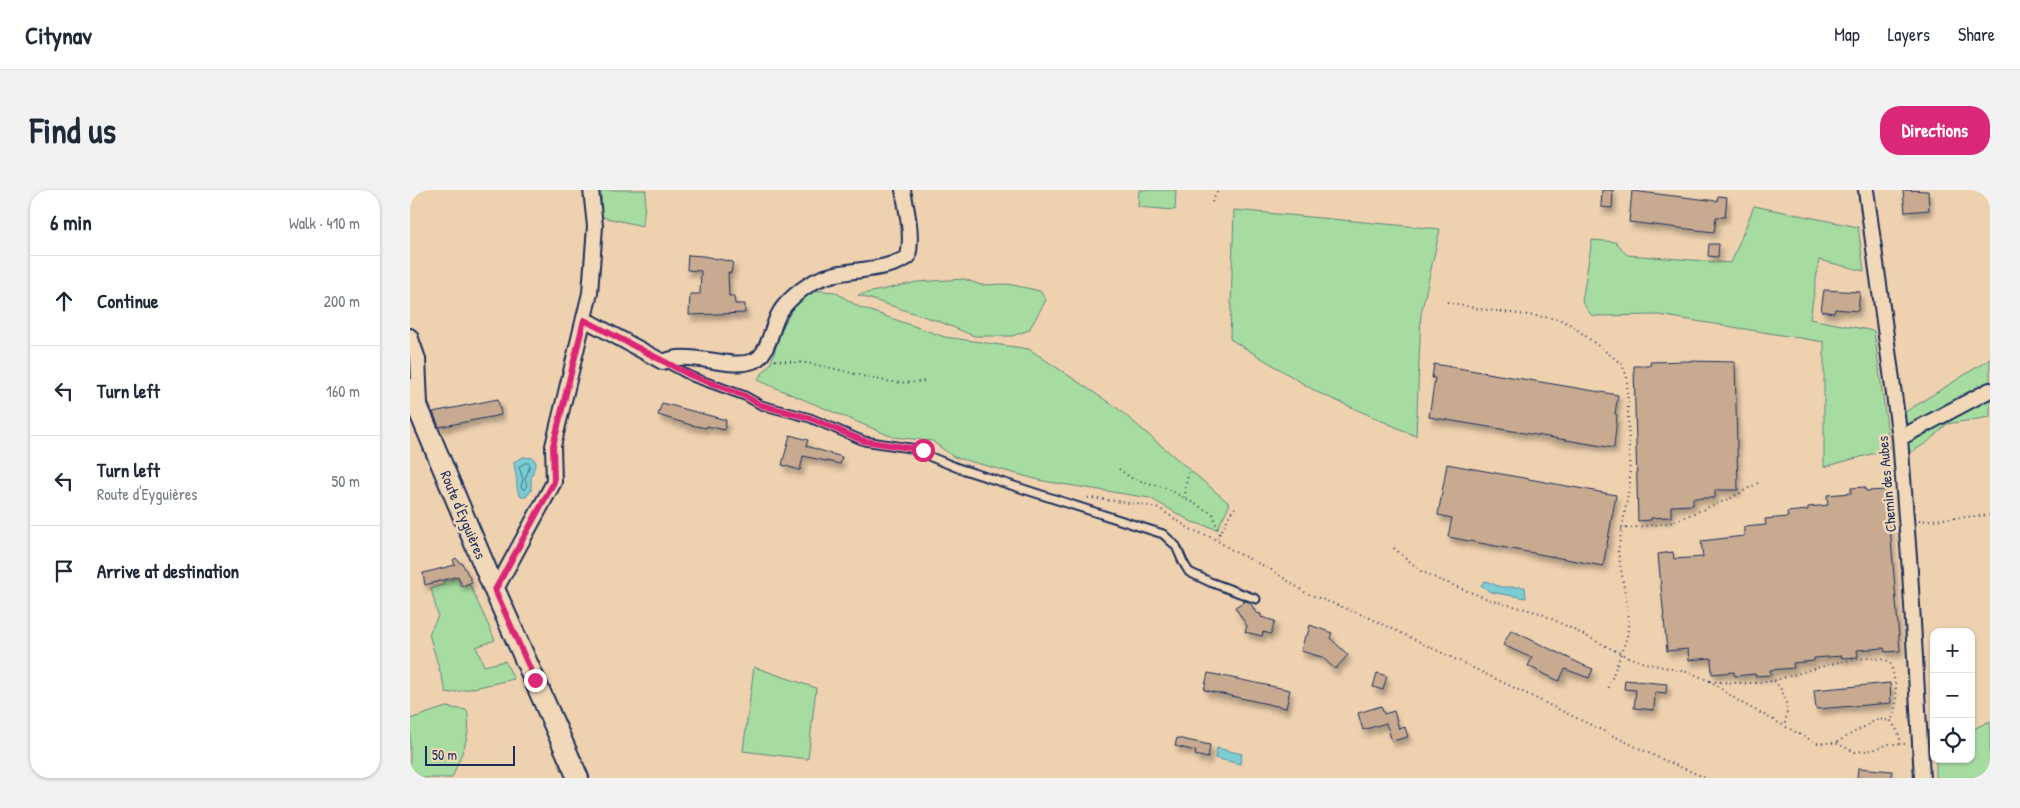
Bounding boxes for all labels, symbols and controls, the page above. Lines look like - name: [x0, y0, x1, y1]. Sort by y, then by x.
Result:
- text: Citynav: [25, 19, 92, 51]
- text: Map: [1834, 22, 1860, 47]
- text: Layers: [1888, 22, 1930, 47]
- text: Share: [1958, 22, 1995, 47]
- button: Directions: [1880, 106, 1990, 155]
- text: Find us: [30, 107, 116, 154]
- text: 6 min: [50, 208, 92, 237]
- text: Walk · 410 m: [289, 212, 360, 234]
- icon: ahead: [50, 287, 78, 315]
- text: Continue: [97, 288, 158, 314]
- text: 200 m: [324, 290, 360, 312]
- icon: left: [50, 377, 78, 405]
- text: Turn left: [97, 378, 160, 404]
- text: 160 m: [326, 380, 360, 402]
- street label: Chemin des Aubes: [1872, 435, 1901, 533]
- route start: [912, 439, 935, 462]
- text: Turn left: [97, 457, 160, 483]
- icon: left: [50, 467, 78, 495]
- street label: Route d'Eyguières: [435, 467, 492, 562]
- text: 50 m: [332, 470, 360, 492]
- text: Route d'Eyguières: [97, 483, 198, 505]
- icon: arrive: [50, 557, 78, 585]
- text: Arrive at destination: [97, 558, 239, 584]
- map controls: [1930, 628, 1975, 763]
- button: +: [1930, 628, 1975, 673]
- route end: [524, 669, 547, 692]
- button: −: [1930, 673, 1975, 718]
- button: locate: [1930, 718, 1975, 763]
- scale bar: [425, 743, 515, 766]
- text: 50 m: [432, 745, 457, 764]

